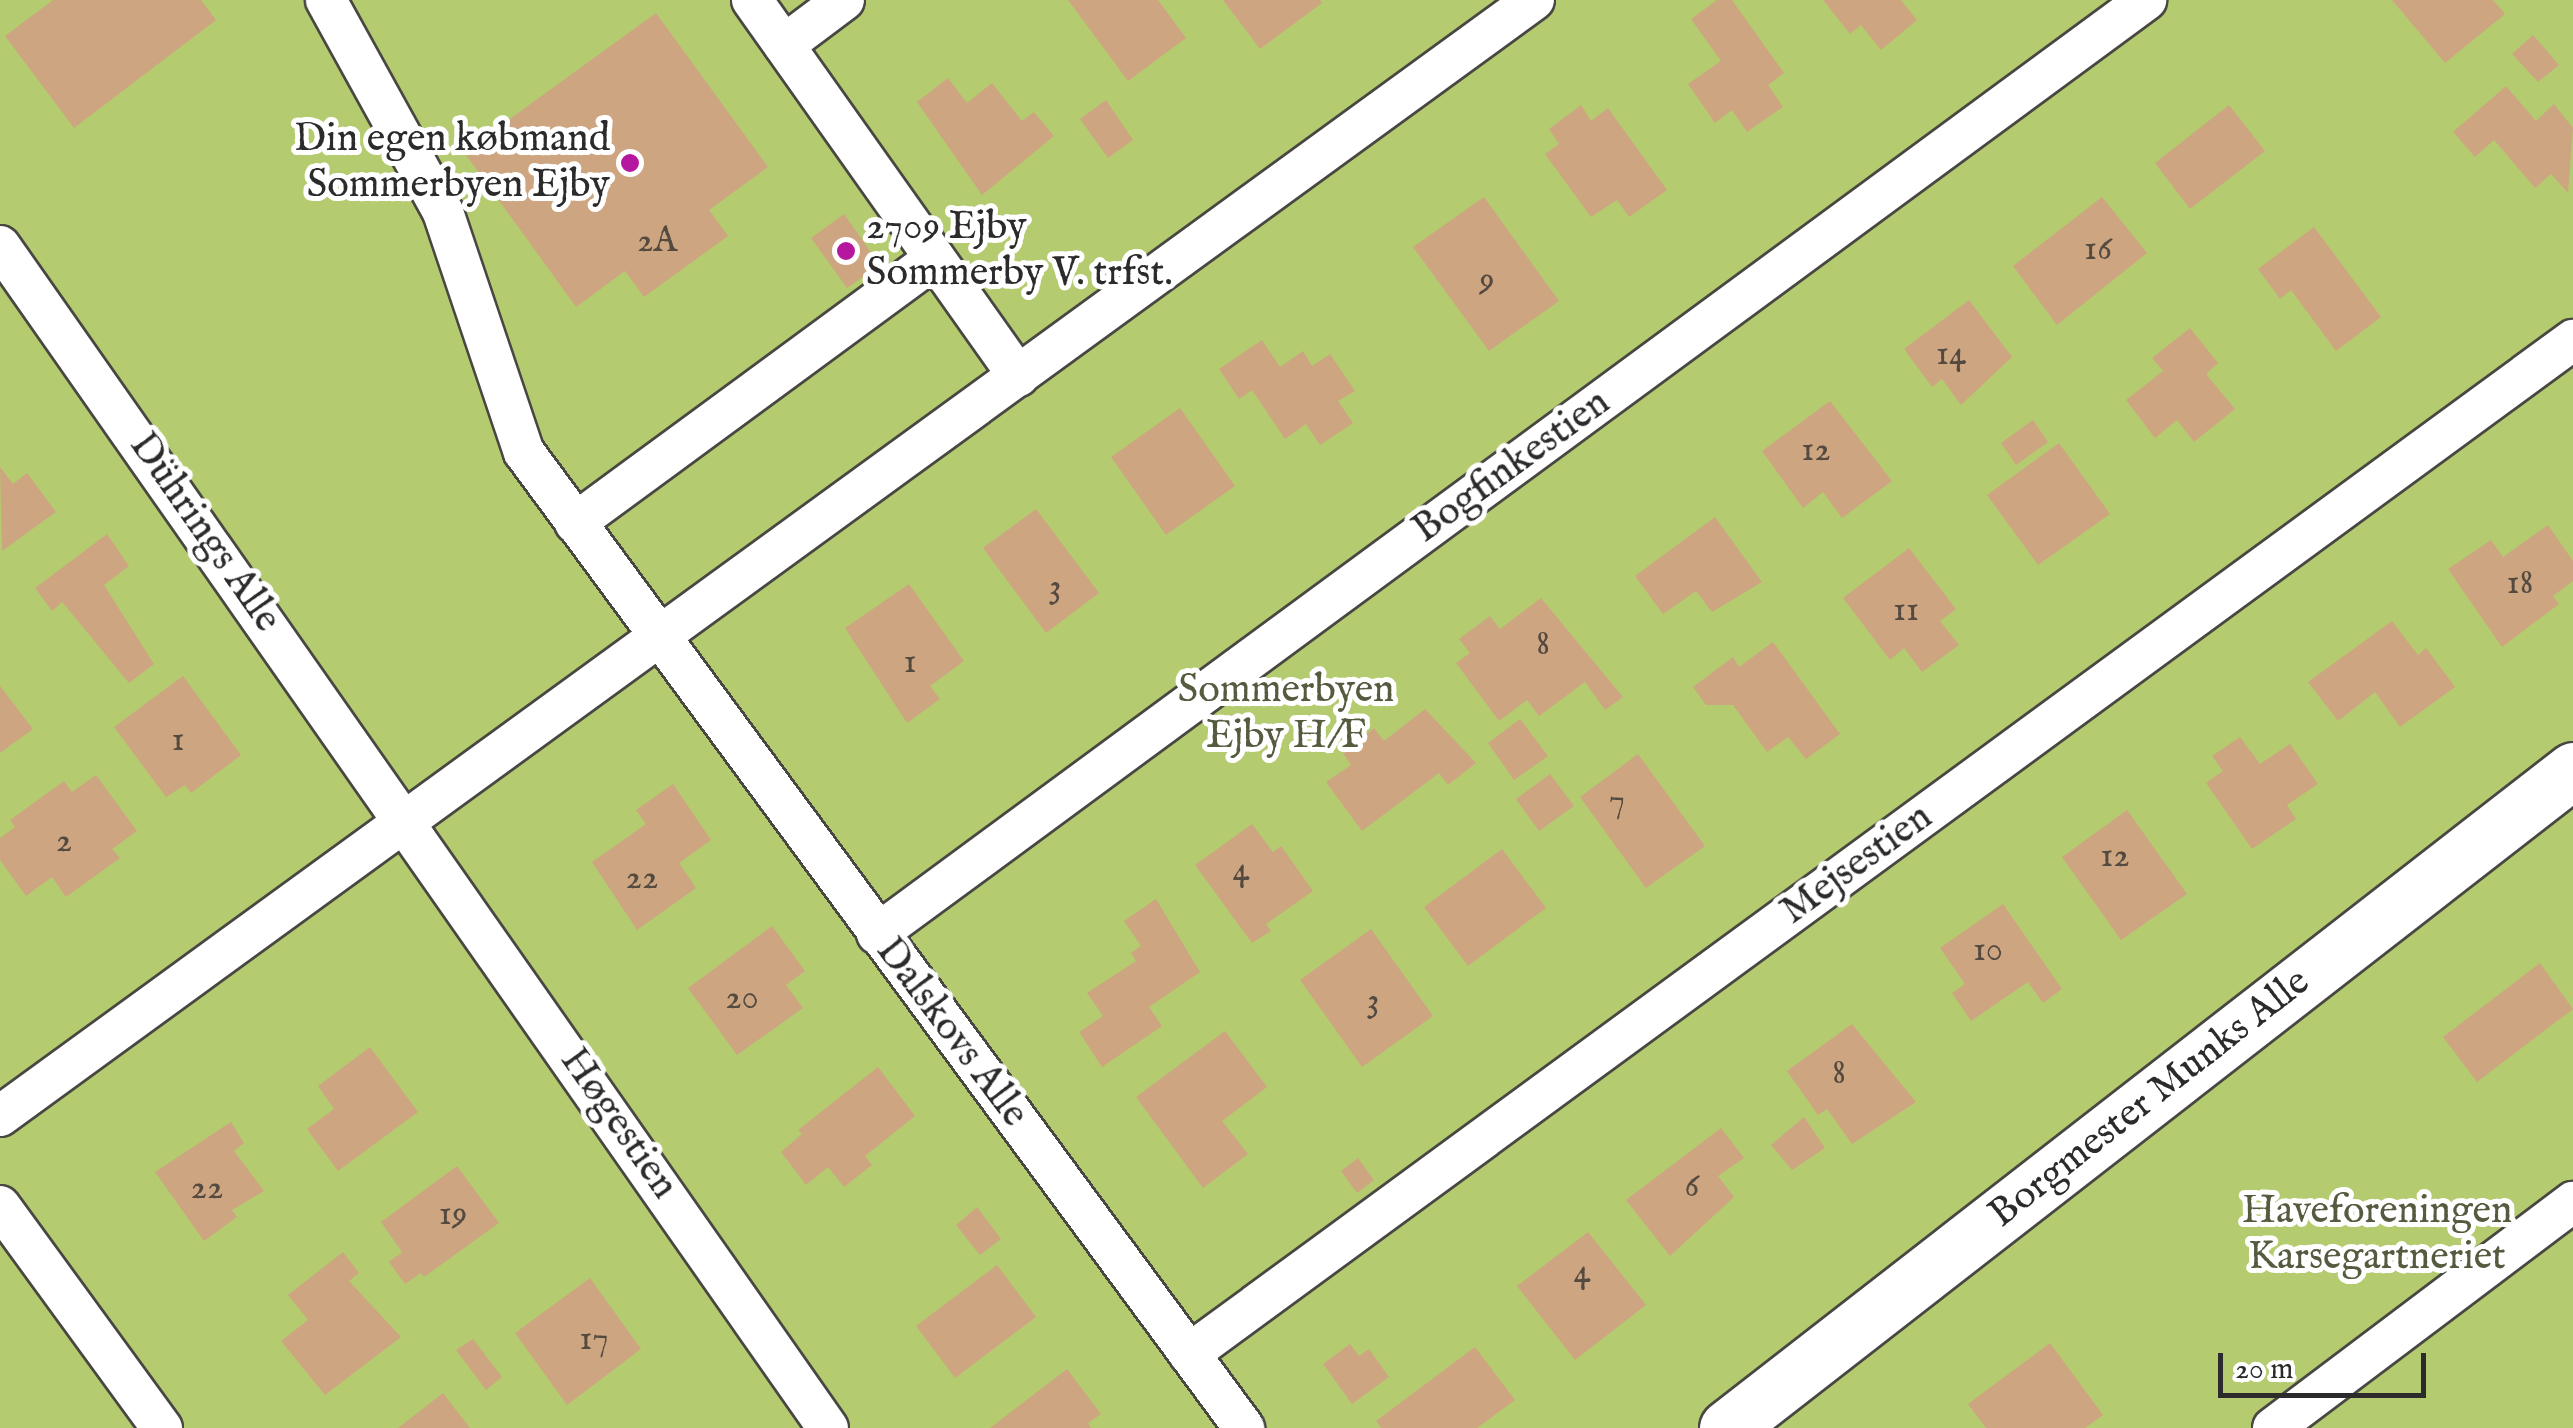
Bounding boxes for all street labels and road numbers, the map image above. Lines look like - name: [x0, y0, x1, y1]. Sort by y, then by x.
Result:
- street label: Bogfinkestien: [1404, 379, 1620, 555]
- street label: Dührings Alle: [118, 424, 290, 642]
- street label: Mejsestien: [1772, 794, 1942, 936]
- street label: Dalskovs Alle: [864, 929, 1038, 1137]
- street label: Borgmester Munks Alle: [1980, 959, 2320, 1239]
- street label: Høgestien: [549, 1039, 687, 1209]

